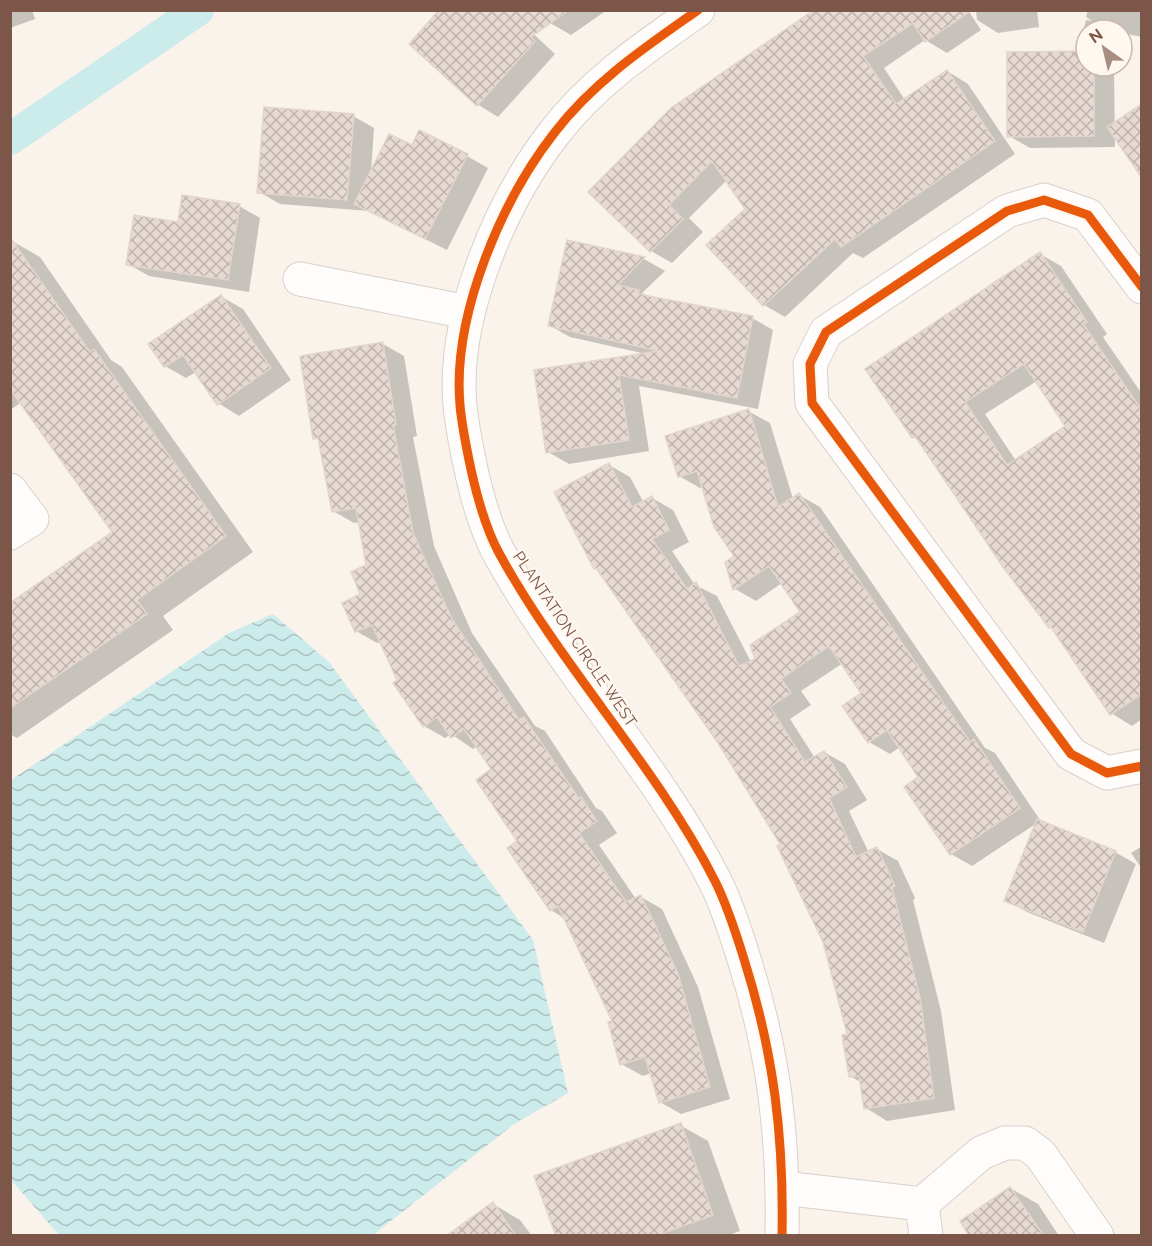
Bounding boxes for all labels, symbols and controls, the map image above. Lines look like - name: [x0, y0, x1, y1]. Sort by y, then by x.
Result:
- north arrow: [1074, 18, 1134, 78]
- text: N: [1086, 25, 1106, 47]
- street label: PLANTATION CIRCLE WEST: [509, 548, 641, 731]

